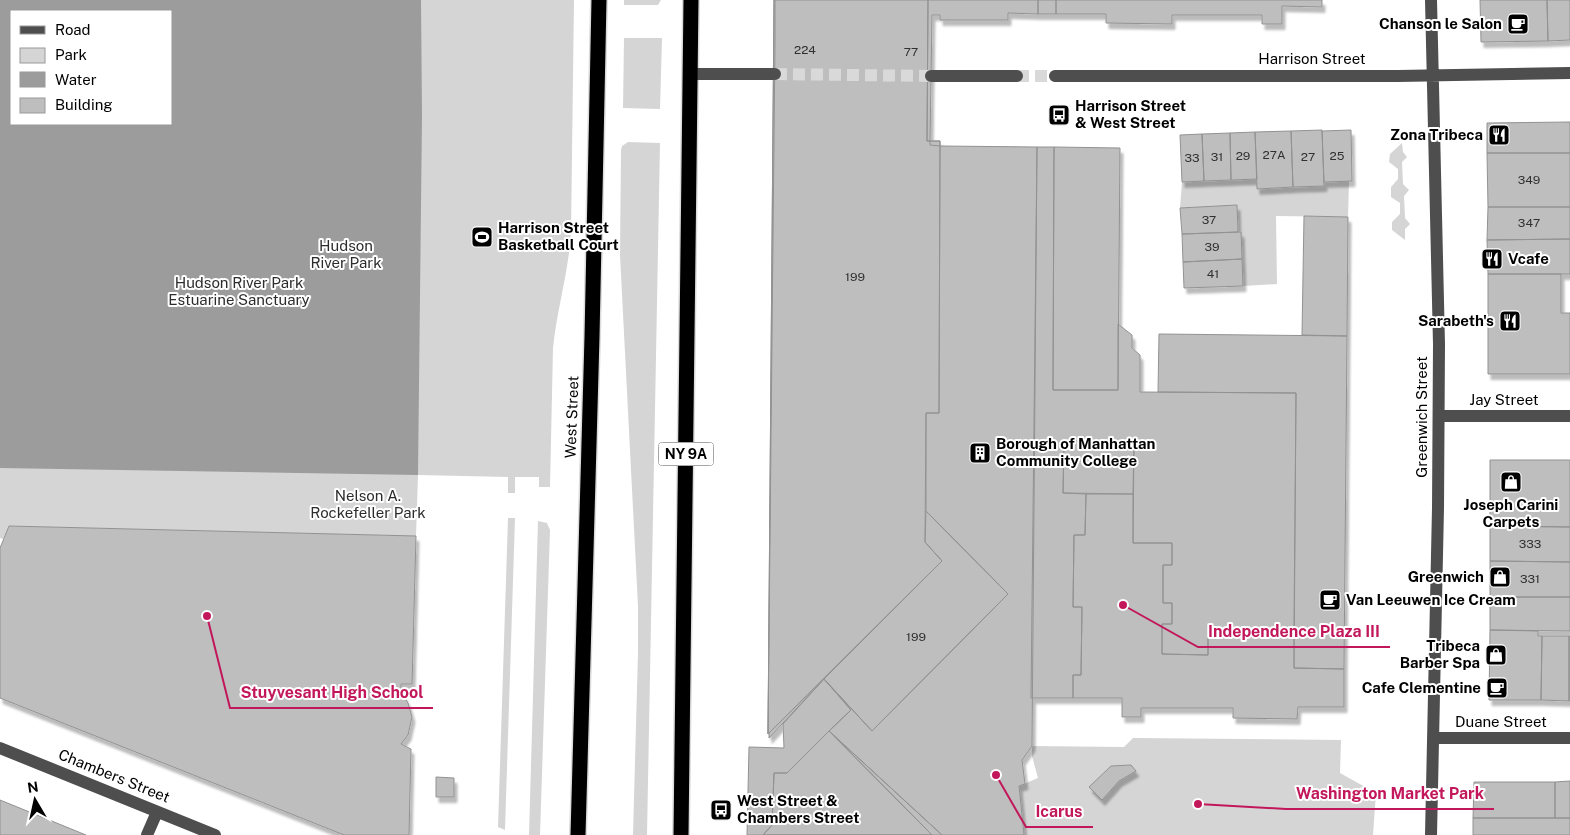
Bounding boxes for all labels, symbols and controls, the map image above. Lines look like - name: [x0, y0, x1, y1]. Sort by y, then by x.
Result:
- legend: [10, 10, 172, 125]
- cafe icon: Chanson le Salon: [1506, 12, 1530, 36]
- place label: Chanson le Salon: [1379, 15, 1502, 32]
- text: Road: [55, 21, 91, 38]
- house number: 224: [794, 43, 816, 57]
- house number: 77: [904, 45, 918, 59]
- text: Park: [55, 46, 87, 63]
- street label: Harrison Street: [1258, 50, 1366, 67]
- text: Water: [55, 71, 97, 88]
- text: Building: [55, 96, 113, 113]
- place label: Harrison Street & West Street: [1075, 97, 1186, 131]
- bus stop icon: Harrison Street & West Street: [1047, 103, 1071, 127]
- restaurant icon: Zona Tribeca: [1487, 123, 1511, 147]
- place label: Zona Tribeca: [1390, 126, 1483, 143]
- house number: 27A: [1263, 148, 1286, 162]
- house number: 29: [1236, 149, 1250, 163]
- house number: 25: [1330, 149, 1345, 163]
- house number: 31: [1211, 150, 1223, 164]
- house number: 27: [1301, 150, 1315, 164]
- house number: 33: [1184, 151, 1200, 165]
- house number: 349: [1518, 173, 1540, 187]
- house number: 37: [1202, 213, 1216, 227]
- house number: 347: [1518, 216, 1540, 230]
- place label: Harrison Street Basketball Court: [498, 219, 619, 253]
- sports icon: Harrison Street Basketball Court: [470, 225, 494, 249]
- park label: Hudson River Park: [310, 237, 382, 271]
- house number: 39: [1205, 240, 1219, 254]
- restaurant icon: Vcafe: [1480, 247, 1504, 271]
- place label: Vcafe: [1508, 250, 1549, 267]
- house number: 41: [1207, 267, 1219, 281]
- house number: 199: [845, 270, 865, 284]
- park label: Hudson River Park Estuarine Sanctuary: [168, 274, 310, 308]
- restaurant icon: Sarabeth's: [1498, 309, 1522, 333]
- place label: Sarabeth's: [1418, 312, 1494, 329]
- street label: Greenwich Street: [1413, 356, 1430, 478]
- street label: West Street: [562, 375, 581, 459]
- street label: Jay Street: [1469, 391, 1539, 408]
- place label: Borough of Manhattan Community College: [996, 435, 1156, 469]
- building icon: Borough of Manhattan Community College: [968, 441, 992, 465]
- road number: NY 9A: [658, 442, 714, 466]
- shop icon: Joseph Carini Carpets: [1499, 470, 1523, 494]
- park label: Nelson A. Rockefeller Park: [310, 487, 426, 521]
- place label: Joseph Carini Carpets: [1464, 496, 1558, 530]
- house number: 333: [1519, 537, 1541, 551]
- shop icon: Greenwich: [1488, 565, 1512, 589]
- place label: Greenwich: [1408, 568, 1484, 585]
- house number: 331: [1520, 572, 1540, 586]
- cafe icon: Van Leeuwen Ice Cream: [1318, 588, 1342, 612]
- place label: Van Leeuwen Ice Cream: [1346, 591, 1516, 608]
- callout: Independence Plaza III: [1198, 616, 1390, 647]
- text: Independence Plaza III: [1208, 622, 1380, 641]
- house number: 199: [906, 630, 926, 644]
- place label: Tribeca Barber Spa: [1400, 637, 1480, 671]
- shop icon: Tribeca Barber Spa: [1484, 643, 1508, 667]
- cafe icon: Cafe Clementine: [1485, 676, 1509, 700]
- callout: Stuyvesant High School: [230, 677, 433, 708]
- place label: Cafe Clementine: [1362, 679, 1481, 696]
- text: Stuyvesant High School: [240, 683, 424, 702]
- street label: Duane Street: [1455, 713, 1547, 730]
- street label: Chambers Street: [56, 745, 172, 806]
- north arrow: [10, 775, 60, 825]
- text: N: [26, 778, 40, 796]
- callout: Washington Market Park: [1286, 778, 1494, 809]
- text: Washington Market Park: [1296, 784, 1484, 803]
- place label: West Street & Chambers Street: [737, 792, 860, 826]
- callout: Icarus: [1026, 796, 1093, 827]
- bus stop icon: West Street & Chambers Street: [709, 798, 733, 822]
- text: Icarus: [1035, 802, 1083, 821]

